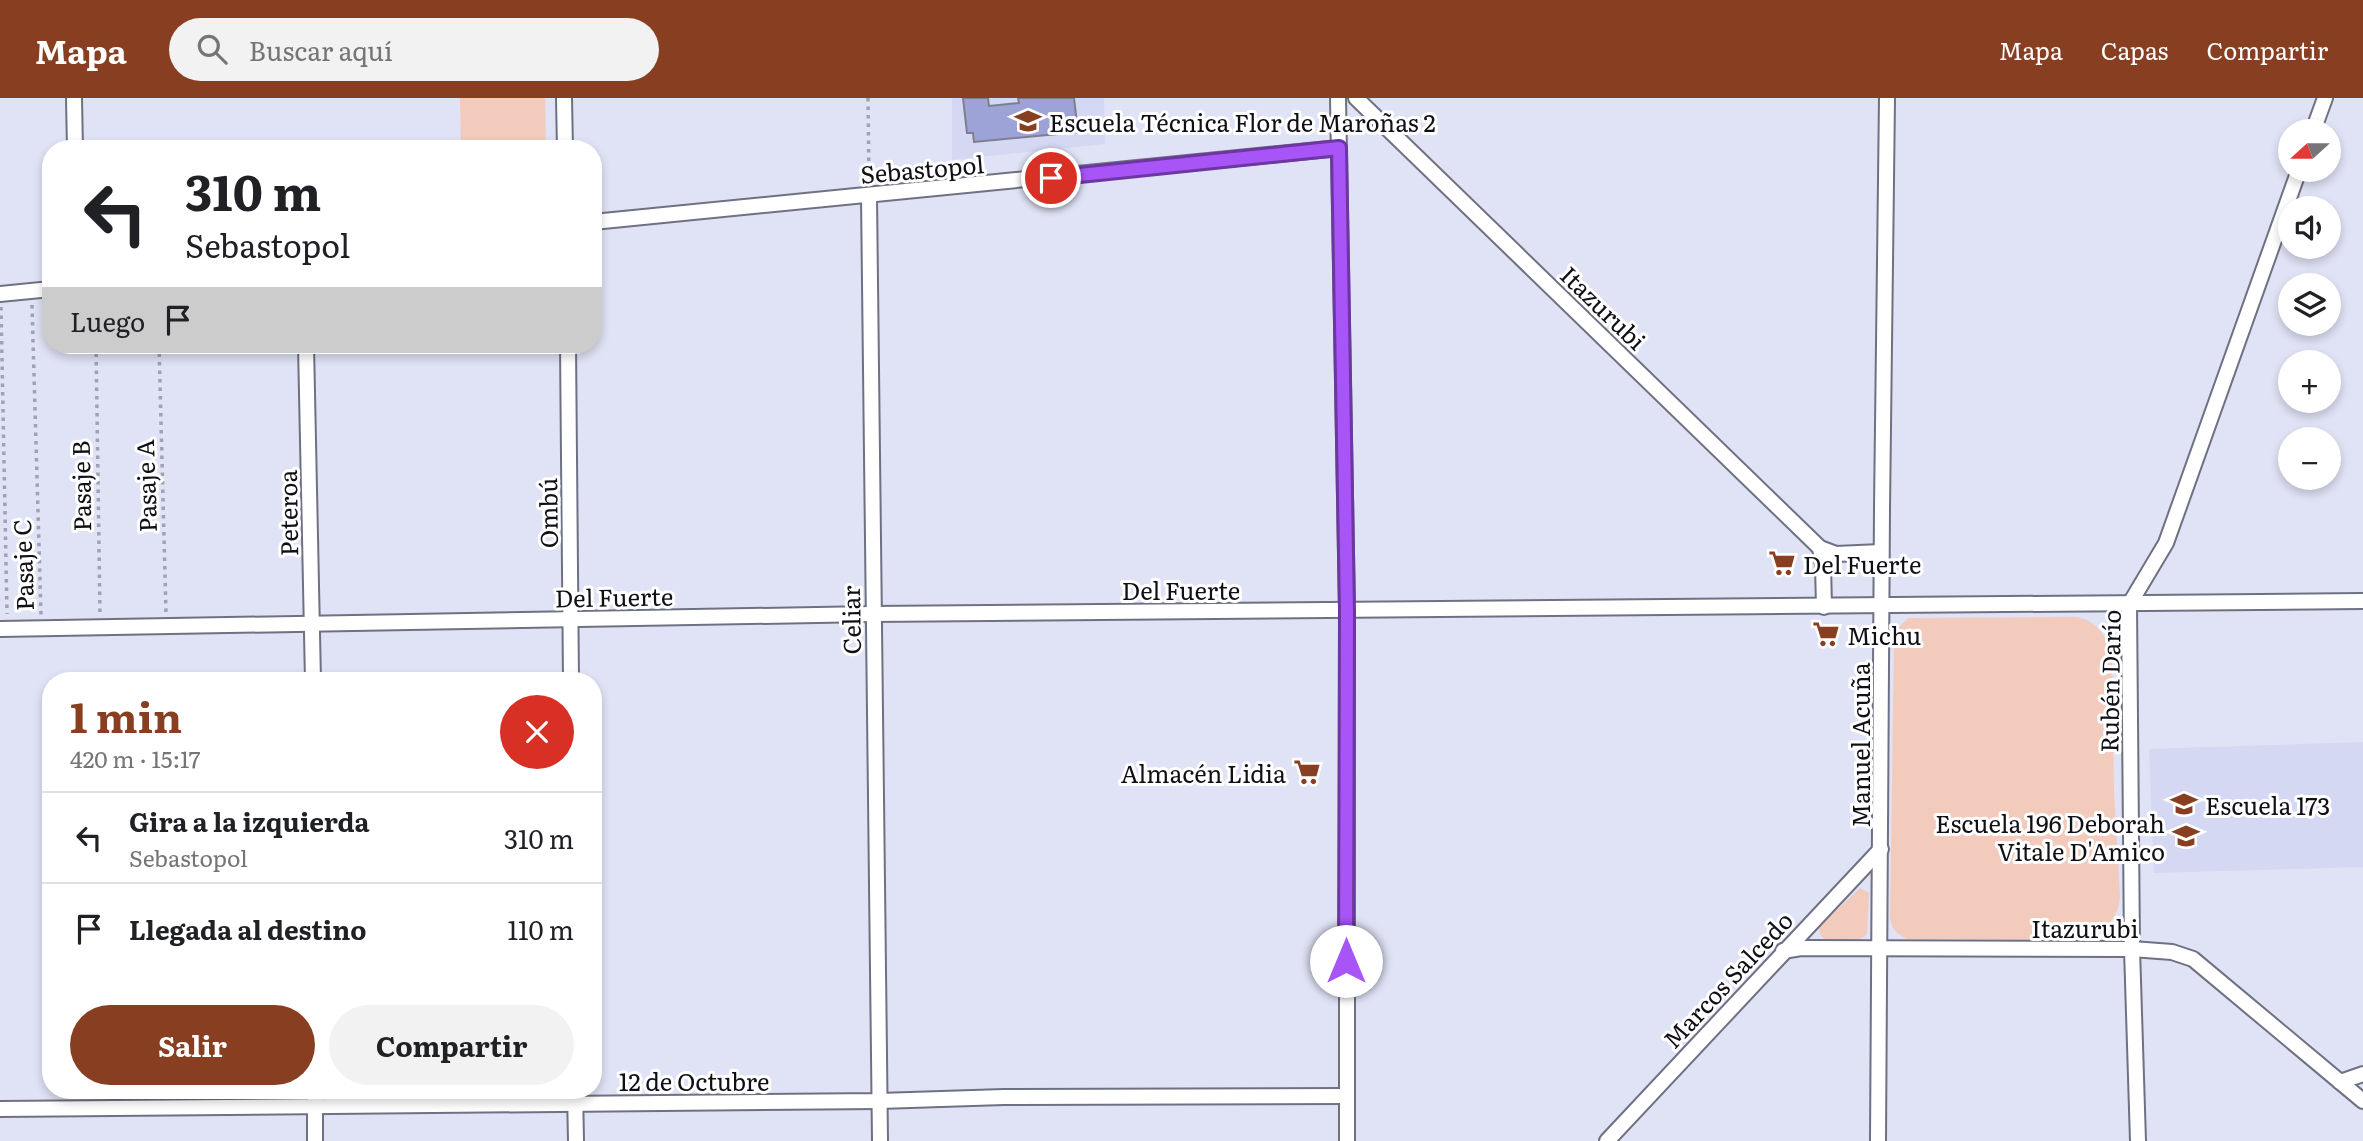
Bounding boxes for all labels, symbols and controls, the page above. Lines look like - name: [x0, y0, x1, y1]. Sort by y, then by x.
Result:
- search box: [169, 18, 659, 81]
- text: Mapa: [35, 25, 127, 74]
- icon: search: [193, 30, 231, 68]
- text: Buscar aquí: [249, 30, 393, 69]
- text: Mapa: [1999, 32, 2063, 67]
- text: Capas: [2101, 32, 2168, 67]
- text: Compartir: [2206, 32, 2328, 67]
- place label: Escuela Técnica Flor de Maroñas 2: [1049, 104, 1436, 139]
- school or university icon: Escuela Técnica Flor de Maroñas 2: [1013, 106, 1043, 136]
- north arrow: [2278, 119, 2342, 182]
- map controls: [2278, 119, 2341, 490]
- street label: Sebastopol: [859, 145, 985, 191]
- pin: [1021, 148, 1081, 208]
- text: 310 m: [185, 153, 321, 226]
- icon: arrive: [1032, 159, 1070, 197]
- icon: left: [70, 168, 161, 259]
- button: sound: [2278, 196, 2341, 259]
- text: Sebastopol: [185, 220, 350, 268]
- street label: Itazurubi: [1553, 257, 1655, 357]
- button: layers: [2278, 273, 2341, 336]
- text: Luego: [70, 301, 145, 340]
- icon: arrive: [159, 301, 197, 339]
- button: +: [2278, 350, 2341, 413]
- button: −: [2278, 427, 2341, 490]
- street label: Pasaje A: [126, 439, 164, 533]
- street label: Pasaje B: [62, 440, 98, 532]
- street label: Peteroa: [269, 469, 305, 557]
- street label: Ombú: [529, 477, 565, 549]
- street label: Pasaje C: [3, 518, 41, 612]
- place label: Del Fuerte: [1803, 546, 1921, 581]
- supermarket icon: Del Fuerte: [1767, 548, 1797, 578]
- street label: Del Fuerte: [1122, 572, 1240, 607]
- street label: Del Fuerte: [555, 577, 673, 615]
- street label: Celiar: [832, 585, 868, 655]
- street label: Rubén Darío: [2090, 609, 2128, 753]
- place label: Michu: [1847, 617, 1921, 652]
- supermarket icon: Michu: [1811, 619, 1841, 649]
- street label: Manuel Acuña: [1842, 662, 1877, 828]
- text: 1 min: [70, 684, 182, 746]
- button: close: [500, 695, 574, 769]
- text: 420 m · 15:17: [70, 741, 200, 775]
- place label: Almacén Lidia: [1121, 755, 1286, 790]
- supermarket icon: Almacén Lidia: [1292, 757, 1322, 787]
- place label: Escuela 173: [2205, 787, 2330, 822]
- school or university icon: Escuela 173: [2169, 789, 2199, 819]
- text: Gira a la izquierda: [129, 801, 370, 840]
- place label: Escuela 196 Deborah Vitale D'Amico: [1935, 805, 2165, 868]
- text: 310 m: [504, 818, 574, 857]
- icon: left: [70, 819, 108, 857]
- school or university icon: Escuela 196 Deborah Vitale D'Amico: [2171, 821, 2201, 851]
- text: Sebastopol: [129, 840, 248, 874]
- street label: Marcos Salcedo: [1654, 903, 1800, 1055]
- text: Llegada al destino: [129, 909, 366, 948]
- text: 110 m: [507, 909, 574, 948]
- icon: arrive: [70, 910, 108, 948]
- street label: Itazurubi: [2031, 910, 2139, 945]
- position arrow: [1309, 924, 1383, 998]
- button: Salir: [70, 1005, 315, 1085]
- button: Compartir: [329, 1005, 574, 1085]
- street label: 12 de Octubre: [619, 1063, 769, 1098]

